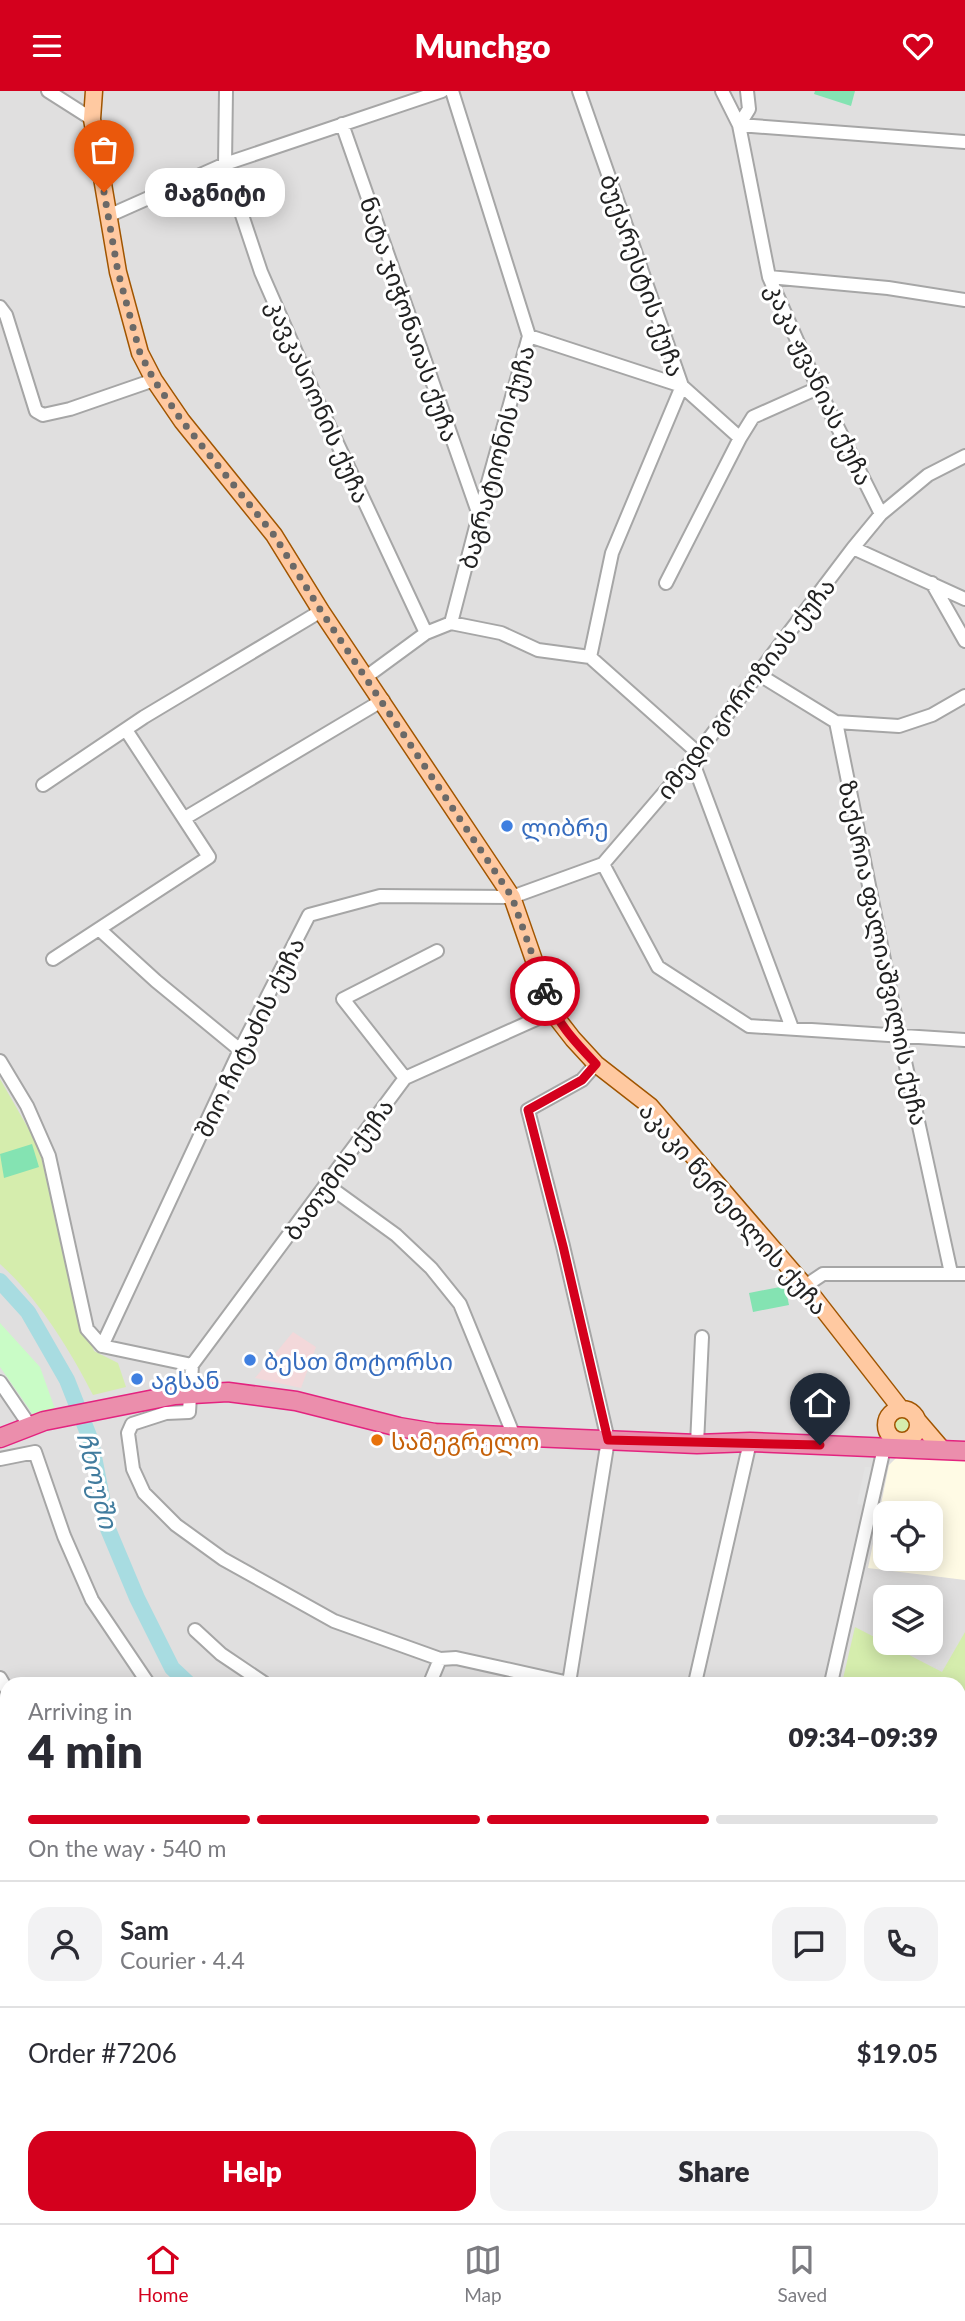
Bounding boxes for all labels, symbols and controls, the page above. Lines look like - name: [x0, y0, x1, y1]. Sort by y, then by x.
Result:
- text: Munchgo: [414, 26, 551, 65]
- icon: menu: [28, 27, 66, 65]
- icon: heart: [899, 27, 937, 65]
- pin: [74, 120, 134, 192]
- icon: bag: [85, 131, 123, 169]
- callout: მაგნიტი: [146, 167, 286, 217]
- street label: ბუქარესტის ქუჩა: [594, 170, 691, 380]
- text: მაგნიტი: [164, 178, 266, 206]
- street label: ნატა ჯიჭონაიას ქუჩა: [353, 193, 466, 446]
- street label: კაკა ჟვანიას ქუჩა: [760, 278, 880, 490]
- street label: კავკასიონის ქუჩა: [260, 295, 377, 508]
- street label: ბაგრატიონის ქუჩა: [452, 342, 541, 572]
- street label: იმედი გოროზიას ქუჩა: [650, 572, 841, 805]
- street label: ზაქარია ფალიაშვილის ქუჩა: [832, 778, 935, 1128]
- place label: ლიბრე: [521, 812, 609, 842]
- marker: ლიბრე: [499, 818, 515, 834]
- street label: შიო ჩიტაძის ქუჩა: [188, 932, 311, 1142]
- courier: [510, 956, 580, 1026]
- icon: bike: [526, 972, 564, 1010]
- street label: ბათუმის ქუჩა: [277, 1092, 400, 1246]
- street label: აკაკი წერეთლის ქუჩა: [633, 1096, 834, 1321]
- place label: ბესთ მოტორსი: [264, 1346, 453, 1376]
- marker: ბესთ მოტორსი: [242, 1352, 258, 1368]
- place label: აგსან: [151, 1365, 220, 1395]
- marker: აგსან: [129, 1371, 145, 1387]
- pin: [790, 1373, 850, 1445]
- icon: home: [801, 1384, 839, 1422]
- place label: სამეგრელო: [391, 1426, 539, 1456]
- water label: ჩხოუში: [70, 1428, 126, 1533]
- marker: სამეგრელო: [369, 1432, 385, 1448]
- map controls: [873, 1501, 943, 1655]
- button: locate: [873, 1501, 943, 1571]
- button: layers: [873, 1585, 943, 1655]
- text: Arriving in: [28, 1697, 132, 1725]
- text: 09:34–09:39: [788, 1721, 938, 1753]
- text: 4 min: [28, 1723, 143, 1778]
- text: On the way · 540 m: [28, 1834, 227, 1862]
- button: person: [28, 1907, 102, 1981]
- button: chat: [772, 1907, 846, 1981]
- button: phone: [864, 1907, 938, 1981]
- text: Sam: [120, 1914, 169, 1946]
- text: Courier · 4.4: [120, 1946, 245, 1974]
- text: Order #7206: [28, 2037, 177, 2069]
- text: $19.05: [856, 2037, 938, 2069]
- button: Help: [28, 2131, 476, 2211]
- button: Share: [490, 2131, 938, 2211]
- tab: Home: [138, 2241, 188, 2306]
- tab: Map: [464, 2241, 502, 2306]
- tab: Saved: [778, 2241, 827, 2306]

